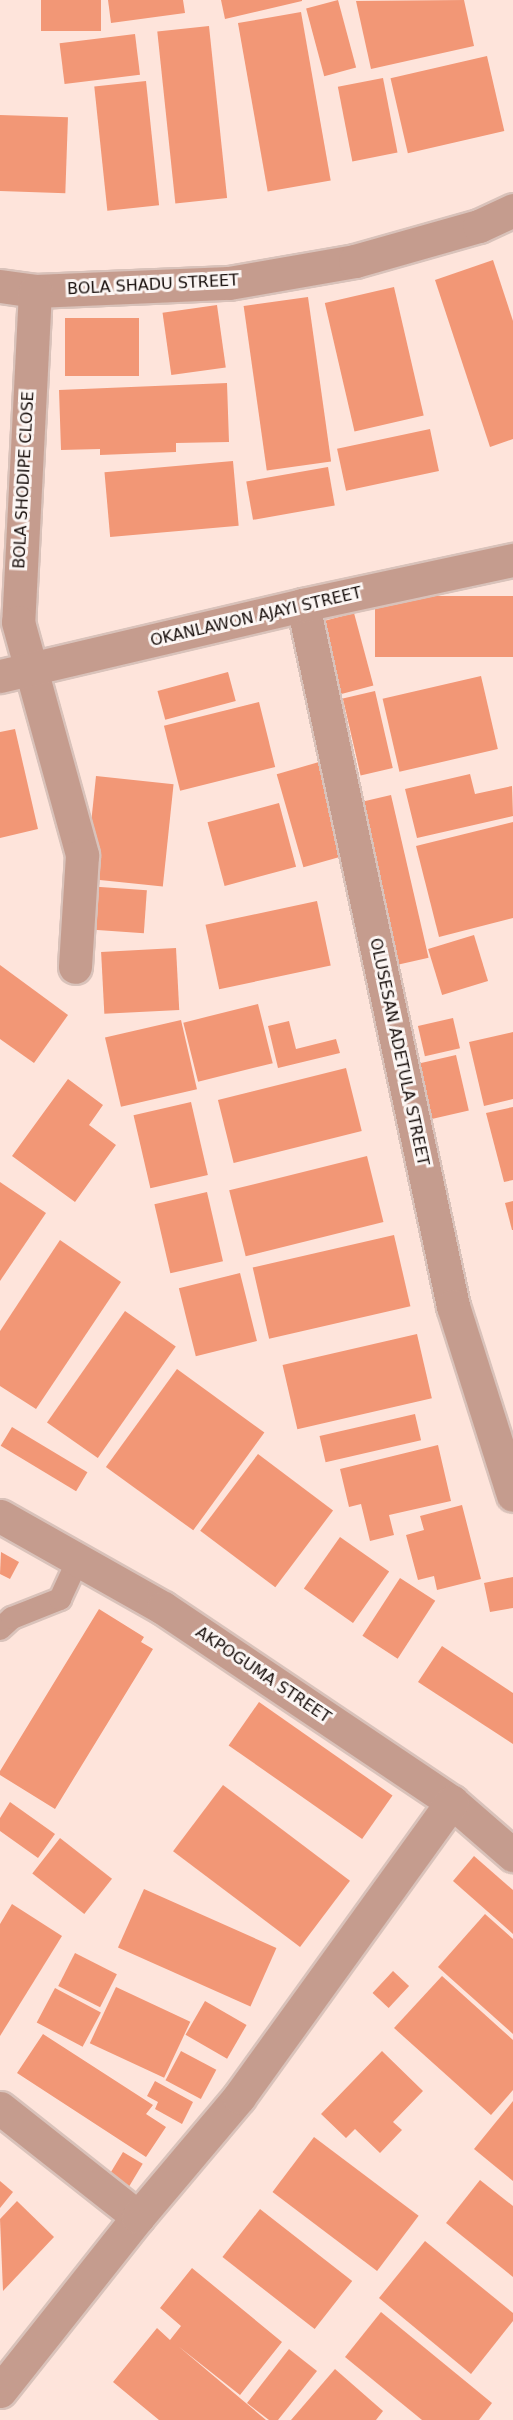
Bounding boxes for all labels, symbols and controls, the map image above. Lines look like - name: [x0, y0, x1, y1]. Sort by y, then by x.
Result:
- street label: BOLA SHADU STREET: [67, 271, 239, 299]
- street label: BOLA SHODIPE CLOSE: [10, 391, 38, 569]
- street label: OKANLAWON AJAYI STREET: [148, 583, 364, 651]
- street label: OLUSESAN ADETULA STREET: [365, 936, 433, 1168]
- street label: AKPOGUMA STREET: [192, 1623, 334, 1727]

